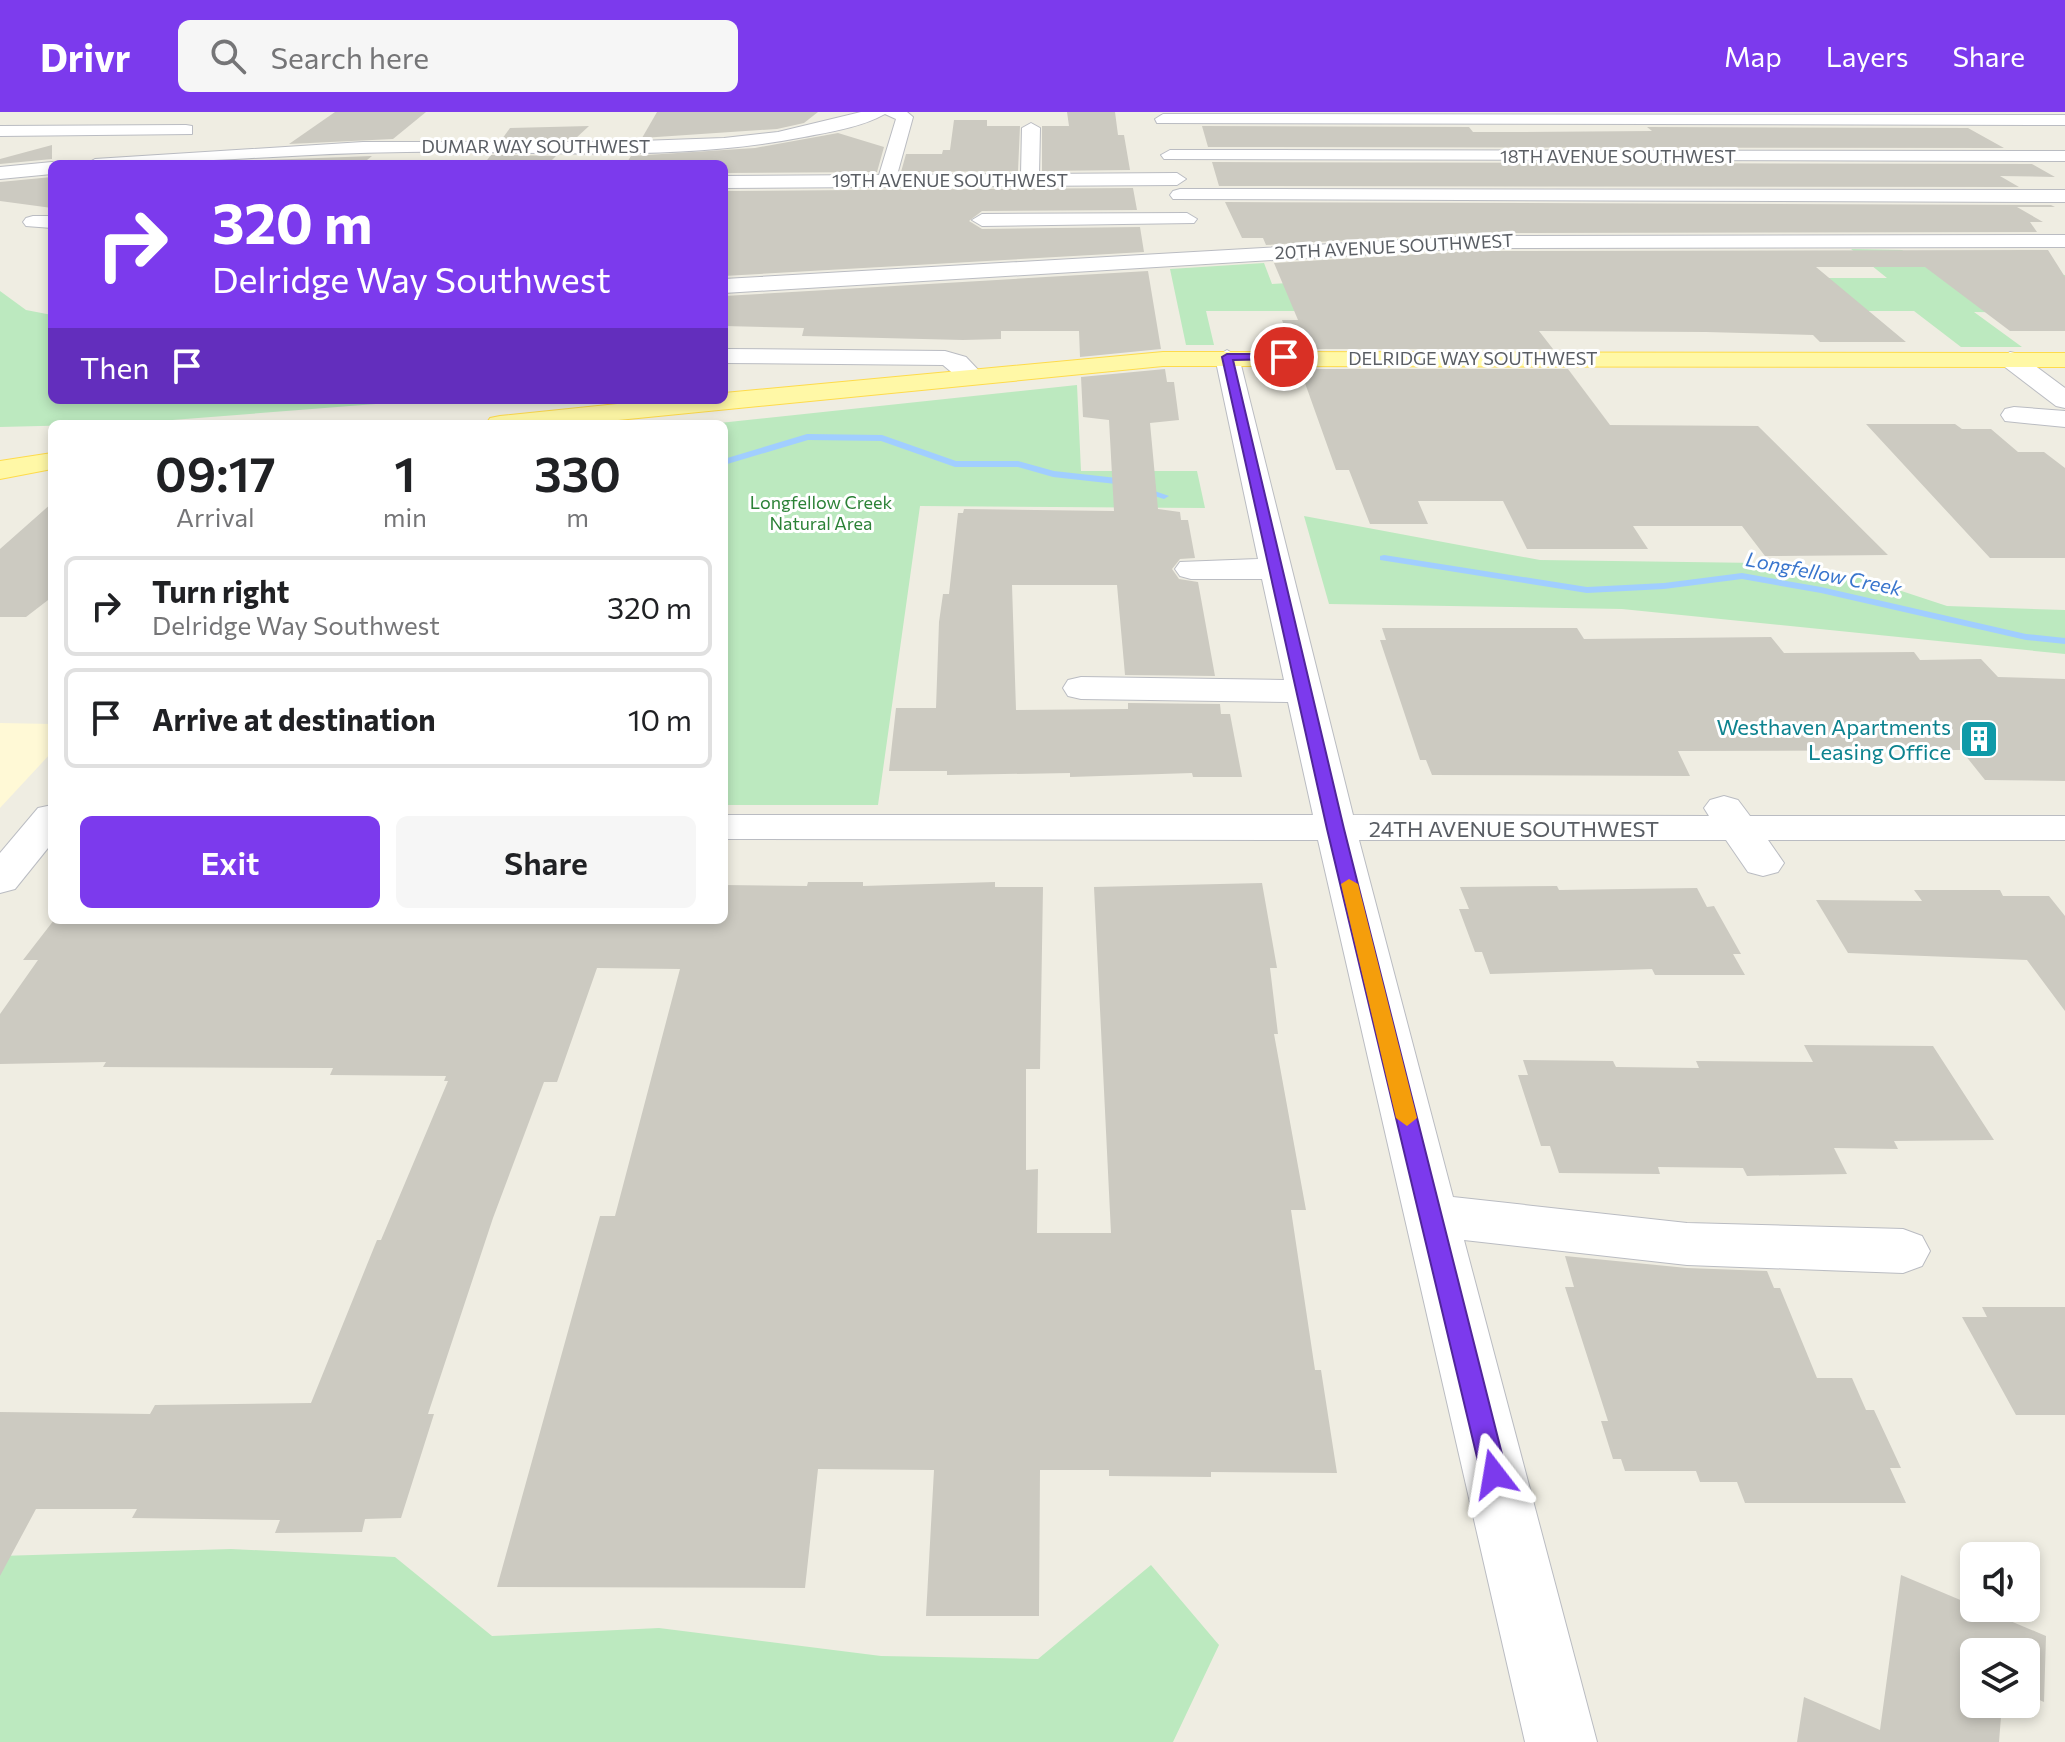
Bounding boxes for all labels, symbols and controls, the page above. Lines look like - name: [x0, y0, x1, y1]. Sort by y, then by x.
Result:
- search box: [178, 20, 738, 92]
- text: Drivr: [40, 33, 130, 80]
- icon: search: [206, 34, 250, 78]
- text: Search here: [270, 38, 429, 75]
- text: Map: [1724, 39, 1782, 73]
- text: Layers: [1826, 39, 1908, 73]
- text: Share: [1952, 39, 2025, 73]
- street label: DUMAR WAY SOUTHWEST: [422, 135, 650, 157]
- street label: 18TH AVENUE SOUTHWEST: [1500, 145, 1736, 167]
- street label: 19TH AVENUE SOUTHWEST: [832, 169, 1068, 191]
- text: 320 m: [212, 187, 373, 256]
- icon: right: [80, 192, 184, 296]
- street label: 20TH AVENUE SOUTHWEST: [1274, 229, 1514, 263]
- text: Delridge Way Southwest: [212, 256, 611, 300]
- pin: [1250, 323, 1318, 391]
- icon: arrive: [1262, 335, 1306, 379]
- icon: arrive: [165, 344, 209, 388]
- street label: DELRIDGE WAY SOUTHWEST: [1348, 347, 1598, 369]
- text: Then: [80, 348, 149, 385]
- text: 09:17: [155, 443, 276, 502]
- text: 1: [394, 443, 416, 502]
- text: 330: [534, 443, 621, 502]
- park label: Longfellow Creek Natural Area: [750, 491, 893, 534]
- text: Arrival: [176, 501, 255, 532]
- text: min: [383, 501, 427, 532]
- text: m: [566, 501, 589, 532]
- water label: Longfellow Creek: [1744, 546, 1905, 600]
- text: Turn right: [152, 572, 289, 609]
- icon: right: [84, 584, 128, 628]
- text: 320 m: [607, 588, 692, 625]
- text: Delridge Way Southwest: [152, 609, 440, 640]
- icon: arrive: [84, 696, 128, 740]
- text: Arrive at destination: [152, 700, 436, 737]
- text: 10 m: [628, 700, 692, 737]
- place label: Westhaven Apartments Leasing Office: [1716, 713, 1951, 765]
- building icon: Westhaven Apartments Leasing Office: [1958, 718, 2000, 760]
- street label: 24TH AVENUE SOUTHWEST: [1369, 815, 1659, 842]
- button: Exit: [80, 816, 380, 908]
- button: Share: [396, 816, 696, 908]
- position arrow: [1452, 1432, 1536, 1516]
- map controls: [1960, 1542, 2040, 1718]
- button: sound: [1960, 1542, 2040, 1622]
- button: layers: [1960, 1638, 2040, 1718]

